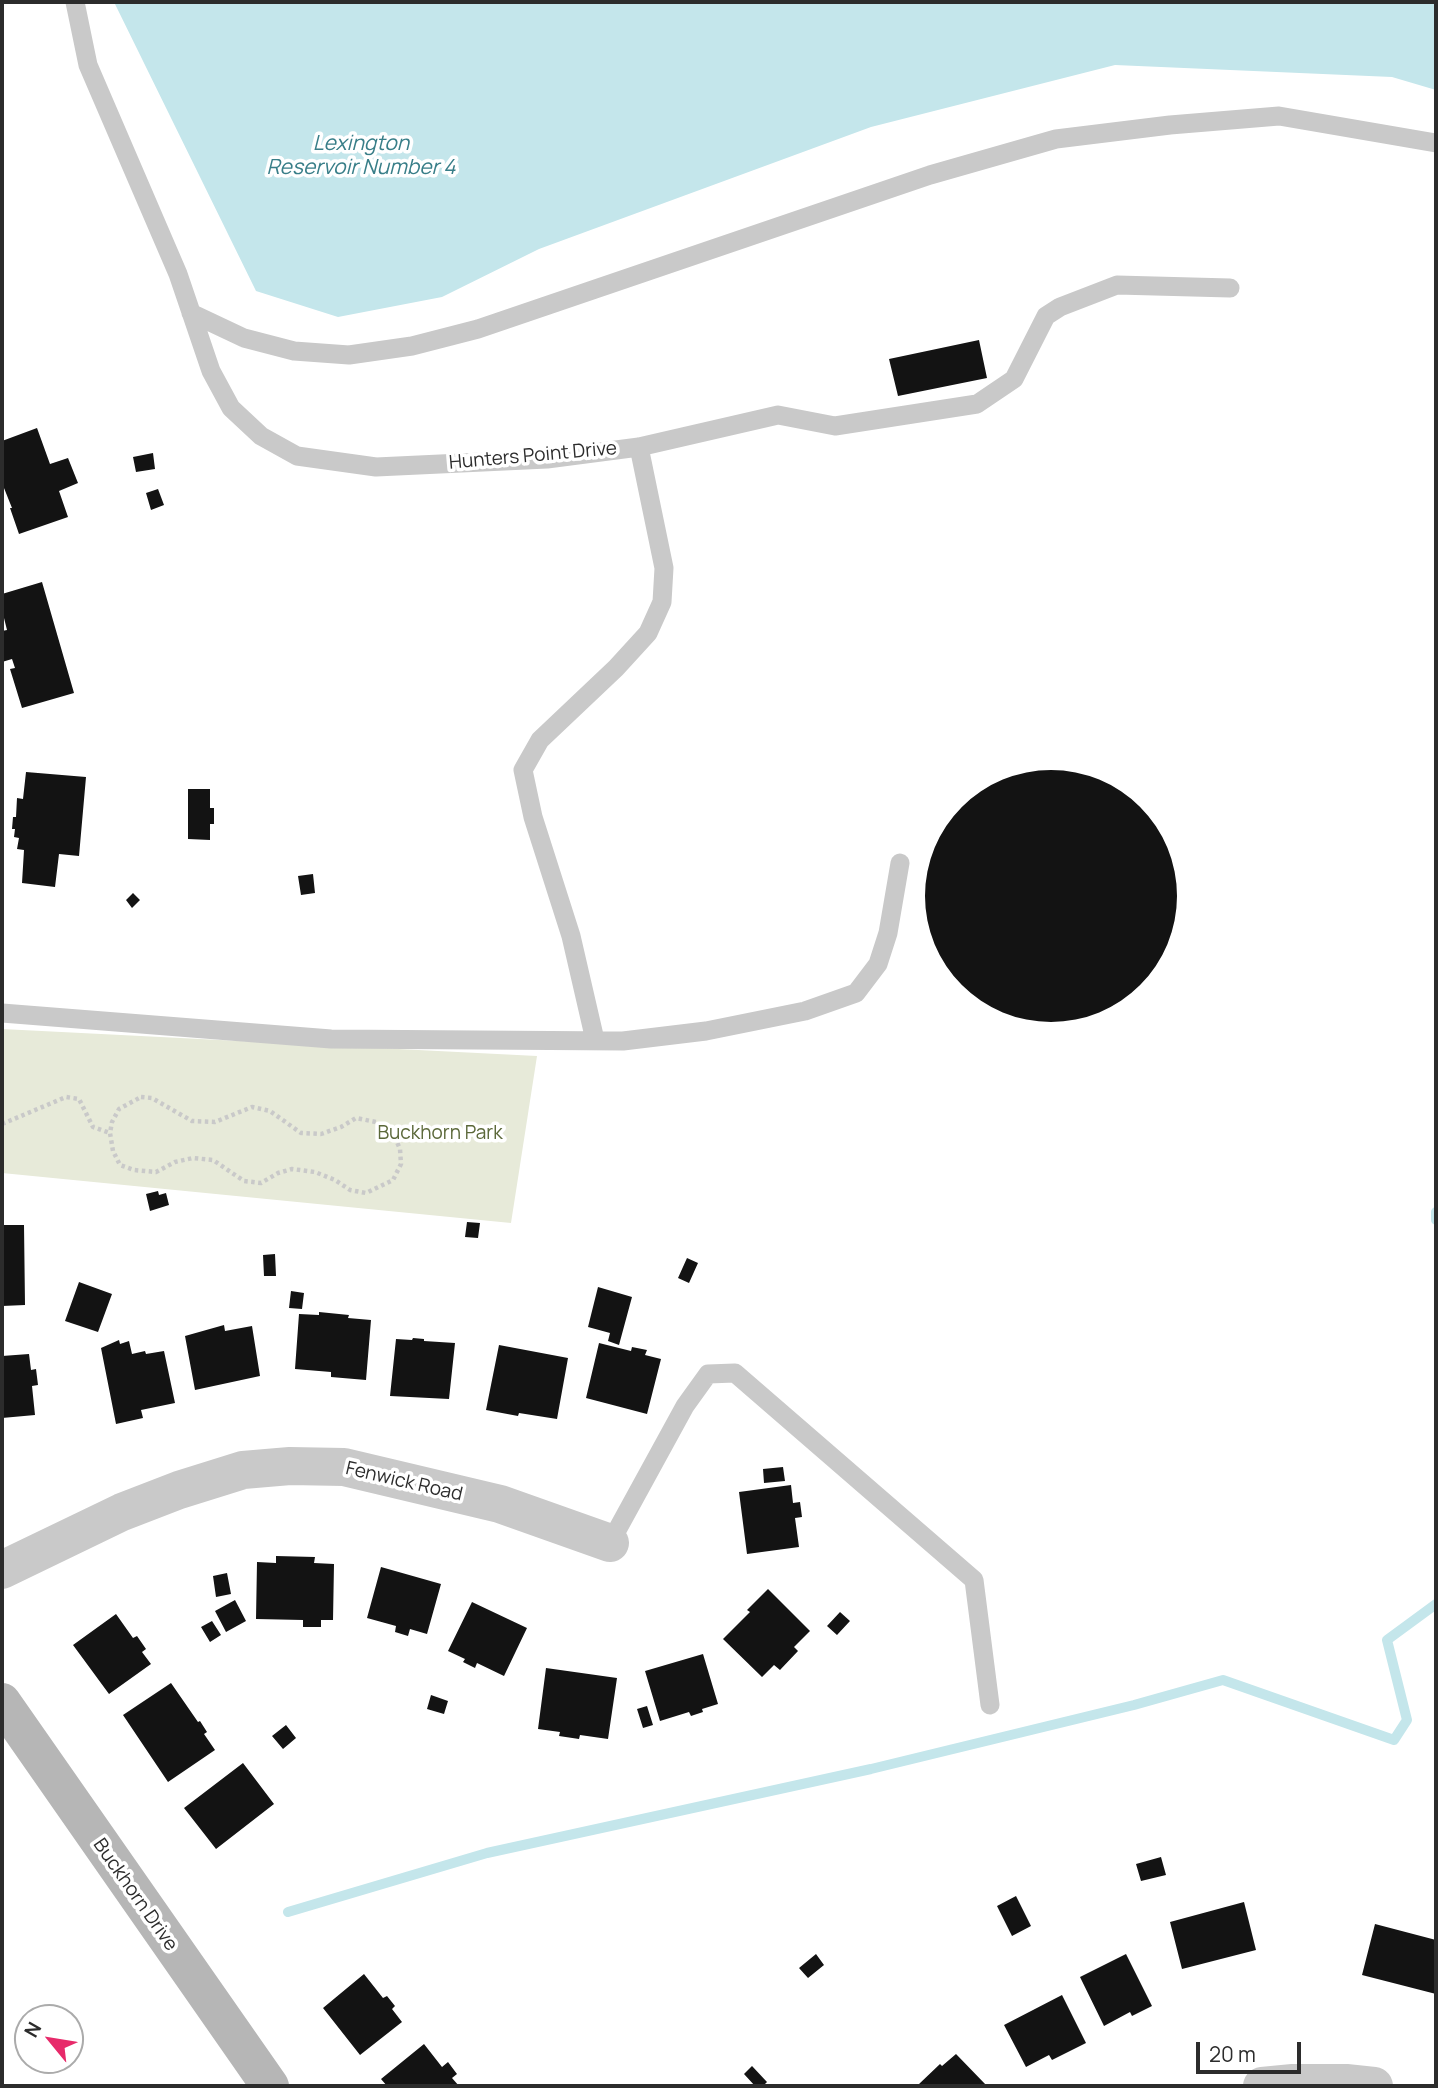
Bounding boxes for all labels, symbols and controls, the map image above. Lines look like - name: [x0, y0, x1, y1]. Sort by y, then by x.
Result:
- water label: Lexington Reservoir Number 4: [266, 131, 456, 181]
- street label: Hunters Point Drive: [448, 437, 618, 475]
- park label: Buckhorn Park: [377, 1123, 503, 1145]
- street label: Fenwick Road: [343, 1457, 465, 1507]
- street label: Buckhorn Drive: [88, 1834, 182, 1956]
- north arrow: [14, 2004, 84, 2074]
- text: N: [18, 2017, 47, 2042]
- scale bar: [1200, 2028, 1305, 2072]
- text: 20 m: [1209, 2040, 1256, 2068]

